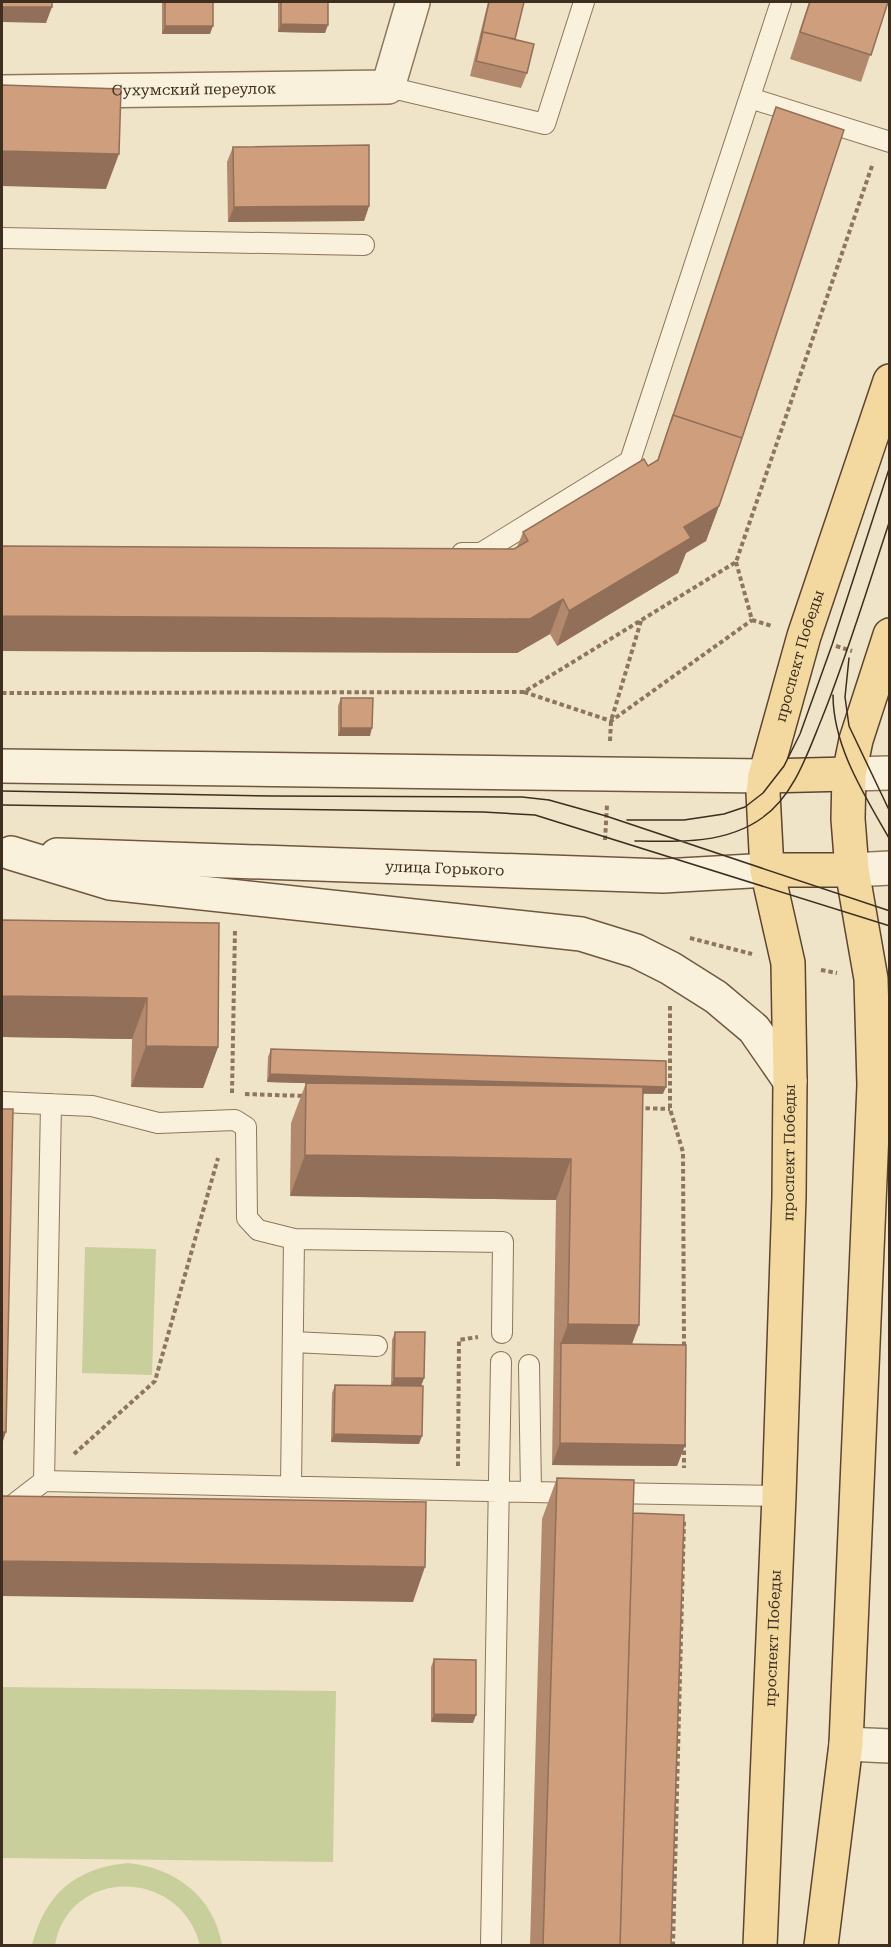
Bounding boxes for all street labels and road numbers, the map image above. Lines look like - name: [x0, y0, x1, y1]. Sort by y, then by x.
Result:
- street label: Сухумский переулок: [112, 79, 277, 100]
- street label: проспект Победы: [771, 588, 828, 724]
- street label: улица Горького: [385, 857, 505, 880]
- street label: проспект Победы: [779, 1084, 799, 1221]
- street label: проспект Победы: [761, 1569, 785, 1707]

